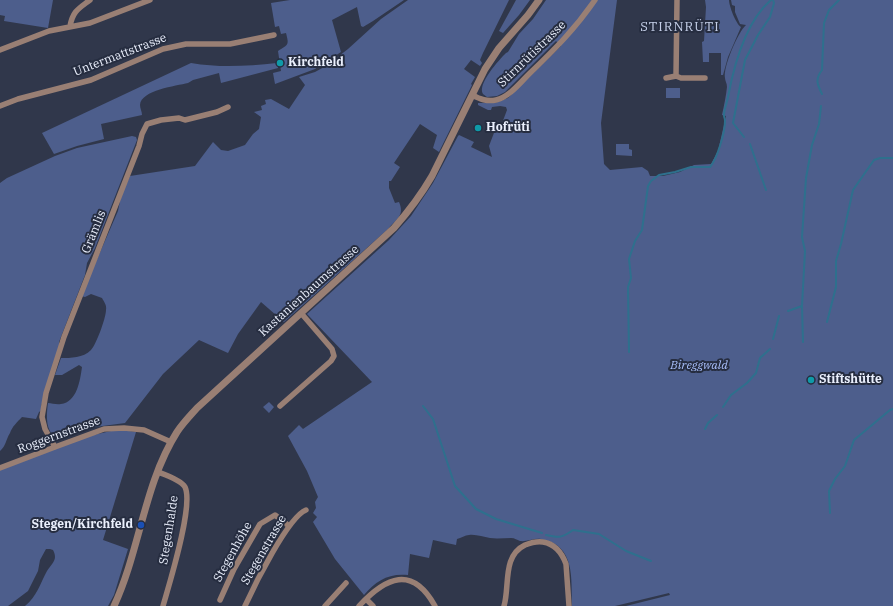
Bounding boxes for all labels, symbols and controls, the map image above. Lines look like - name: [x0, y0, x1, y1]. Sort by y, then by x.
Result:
- street label: Stirnrütistrasse: [495, 18, 569, 90]
- district label: STIRNRÜTI: [640, 19, 720, 35]
- street label: Untermattstrasse: [71, 31, 169, 79]
- place label: Kirchfeld: [288, 56, 344, 70]
- marker: Kirchfeld: [275, 58, 285, 68]
- place label: Hofrüti: [486, 121, 530, 135]
- marker: Hofrüti: [473, 123, 483, 133]
- street label: Grämlis: [79, 208, 109, 256]
- street label: Kastanienbaumstrasse: [256, 242, 362, 340]
- park label: Bireggwald: [670, 359, 728, 373]
- place label: Stiftshütte: [819, 373, 882, 387]
- marker: Stiftshütte: [806, 375, 816, 385]
- street label: Roggernstrasse: [16, 413, 102, 457]
- street label: Stegenhalde: [156, 494, 182, 566]
- street label: Stegenstrasse: [238, 513, 290, 587]
- place label: Stegen/Kirchfeld: [32, 518, 133, 532]
- street label: Stegenhöhe: [211, 519, 255, 585]
- marker: Stegen/Kirchfeld: [136, 520, 146, 530]

